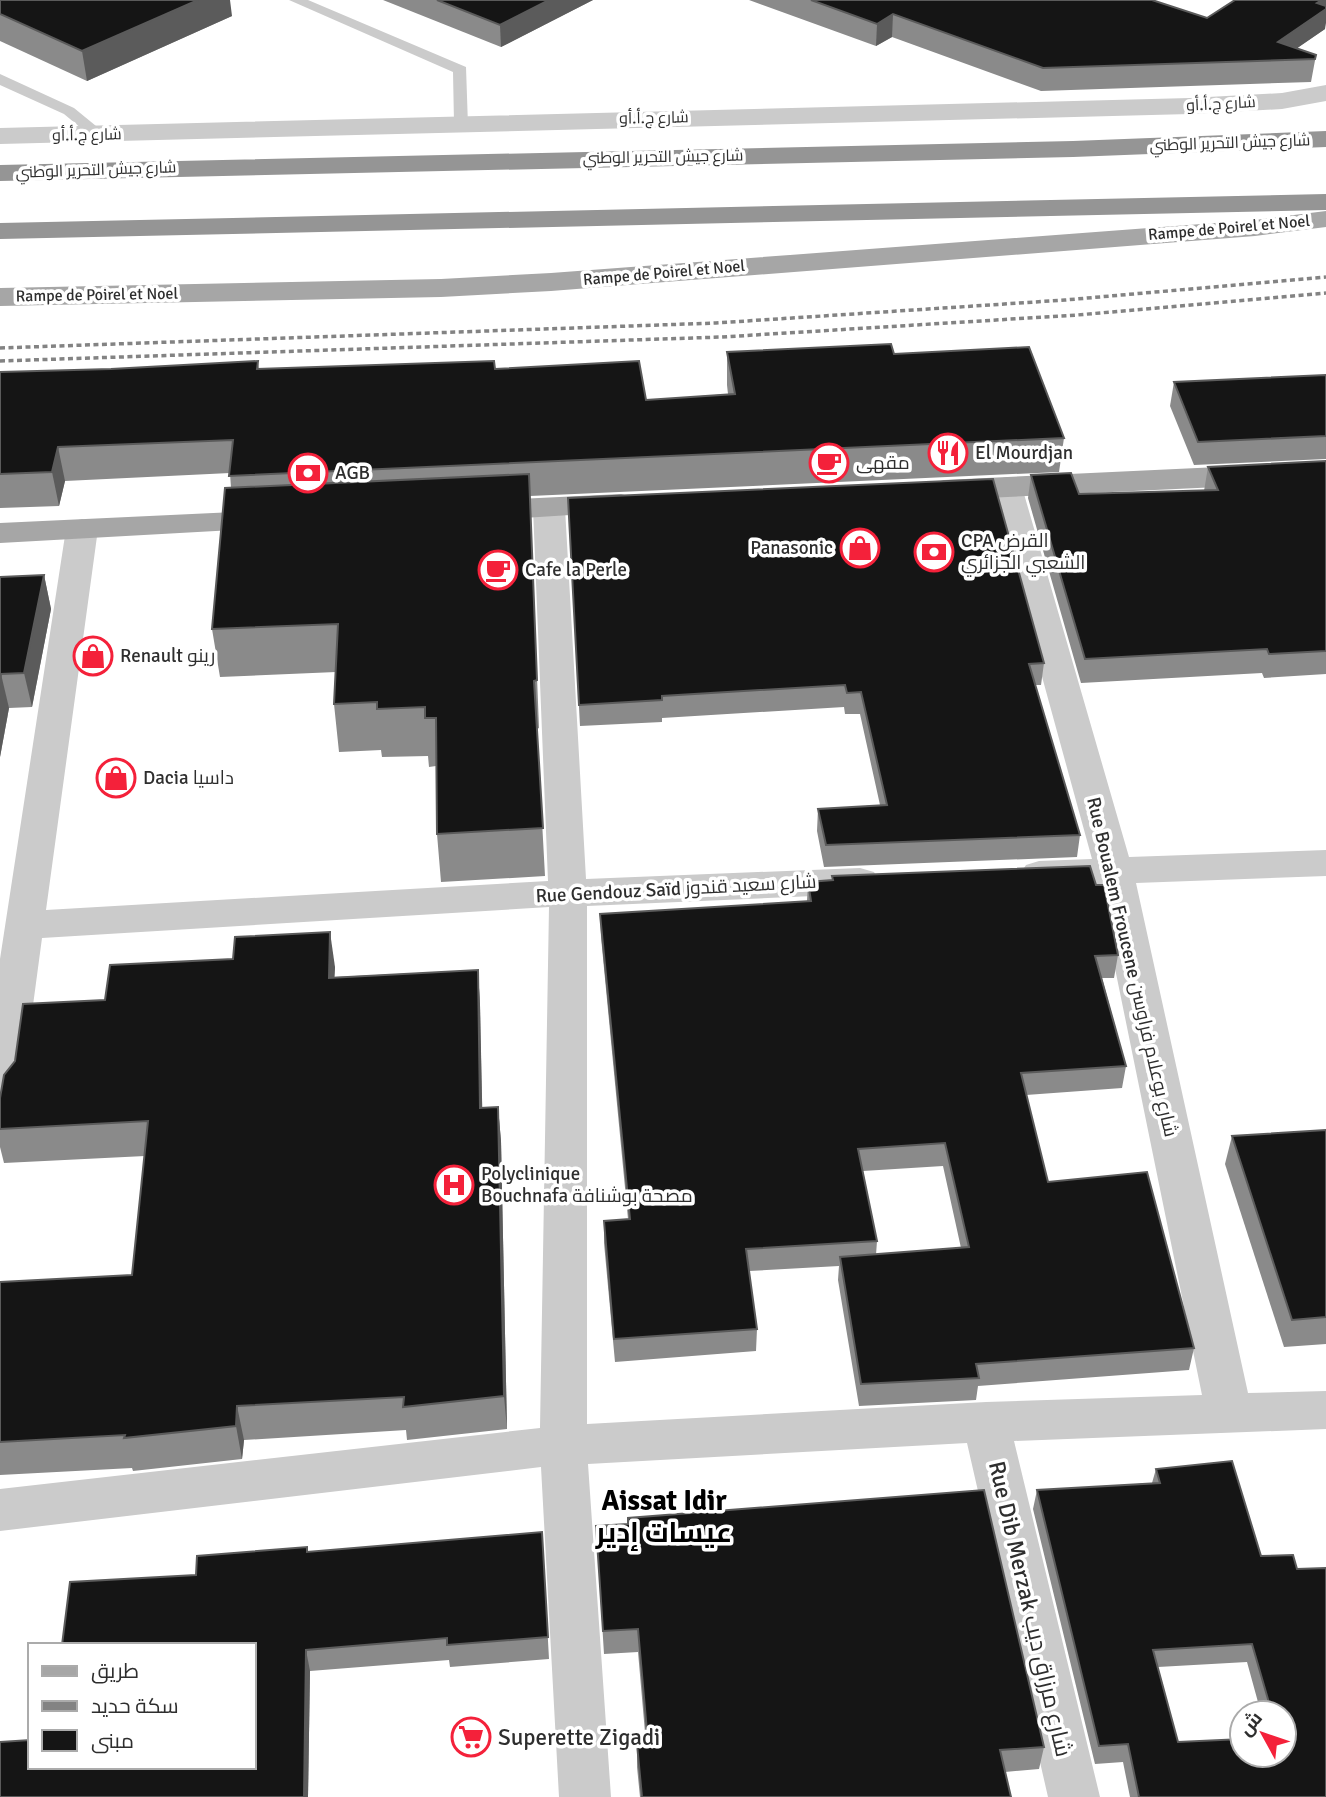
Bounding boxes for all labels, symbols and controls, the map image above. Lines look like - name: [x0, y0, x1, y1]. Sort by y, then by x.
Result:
- street label: شارع ج.أ.أو: [1186, 92, 1256, 117]
- street label: شارع ج.أ.أو: [619, 107, 689, 130]
- street label: شارع ج.أ.أو: [52, 124, 122, 147]
- street label: شارع جيش التحرير الوطني: [1149, 130, 1311, 159]
- street label: شارع جيش التحرير الوطني: [582, 146, 744, 171]
- street label: شارع جيش التحرير الوطني: [15, 157, 177, 186]
- street label: Rampe de Poirel et Noel: [1147, 211, 1311, 245]
- street label: Rampe de Poirel et Noel: [582, 256, 746, 290]
- street label: Rampe de Poirel et Noel: [16, 284, 179, 306]
- restaurant icon: El Mourdjan: [927, 432, 969, 474]
- place label: El Mourdjan: [975, 441, 1073, 465]
- cafe icon: مقهى: [808, 442, 850, 484]
- place label: مقهى: [856, 451, 910, 475]
- bank icon: AGB: [287, 452, 329, 494]
- place label: AGB: [335, 461, 370, 485]
- shop icon: Panasonic: [839, 527, 881, 569]
- place label: CPA القرض الشعبي الجزائري: [961, 529, 1085, 577]
- bank icon: CPA القرض الشعبي الجزائري: [913, 531, 955, 573]
- place label: Panasonic: [750, 536, 833, 560]
- cafe icon: Cafe la Perle: [477, 549, 519, 591]
- place label: Cafe la Perle: [525, 558, 627, 582]
- shop icon: Renault رينو: [72, 635, 114, 677]
- place label: Renault رينو: [120, 644, 215, 668]
- shop icon: Dacia داسيا: [95, 757, 137, 799]
- place label: Dacia داسيا: [143, 766, 234, 790]
- street label: Rue Boualem Froucene شارع بوعلام فراوسن: [1080, 795, 1183, 1139]
- street label: Rue Gendouz Saïd شارع سعيد قندوز: [535, 870, 817, 909]
- place label: Polyclinique Bouchnafa مصحة بوشنافة: [481, 1162, 693, 1208]
- hospital icon: Polyclinique Bouchnafa مصحة بوشنافة: [433, 1164, 475, 1206]
- street label: Rue Dib Merzak شارع مرزاق ديب: [981, 1458, 1078, 1760]
- district label: Aissat Idir عيسات إدير: [595, 1484, 732, 1551]
- legend: [28, 1643, 256, 1769]
- text: طريق: [91, 1658, 139, 1684]
- text: سكة حديد: [91, 1693, 179, 1719]
- north arrow: [1228, 1699, 1298, 1769]
- text: ش: [1234, 1707, 1268, 1741]
- supermarket icon: Superette Zigadi: [450, 1716, 492, 1758]
- place label: Superette Zigadi: [498, 1723, 660, 1752]
- text: مبنى: [91, 1728, 134, 1754]

